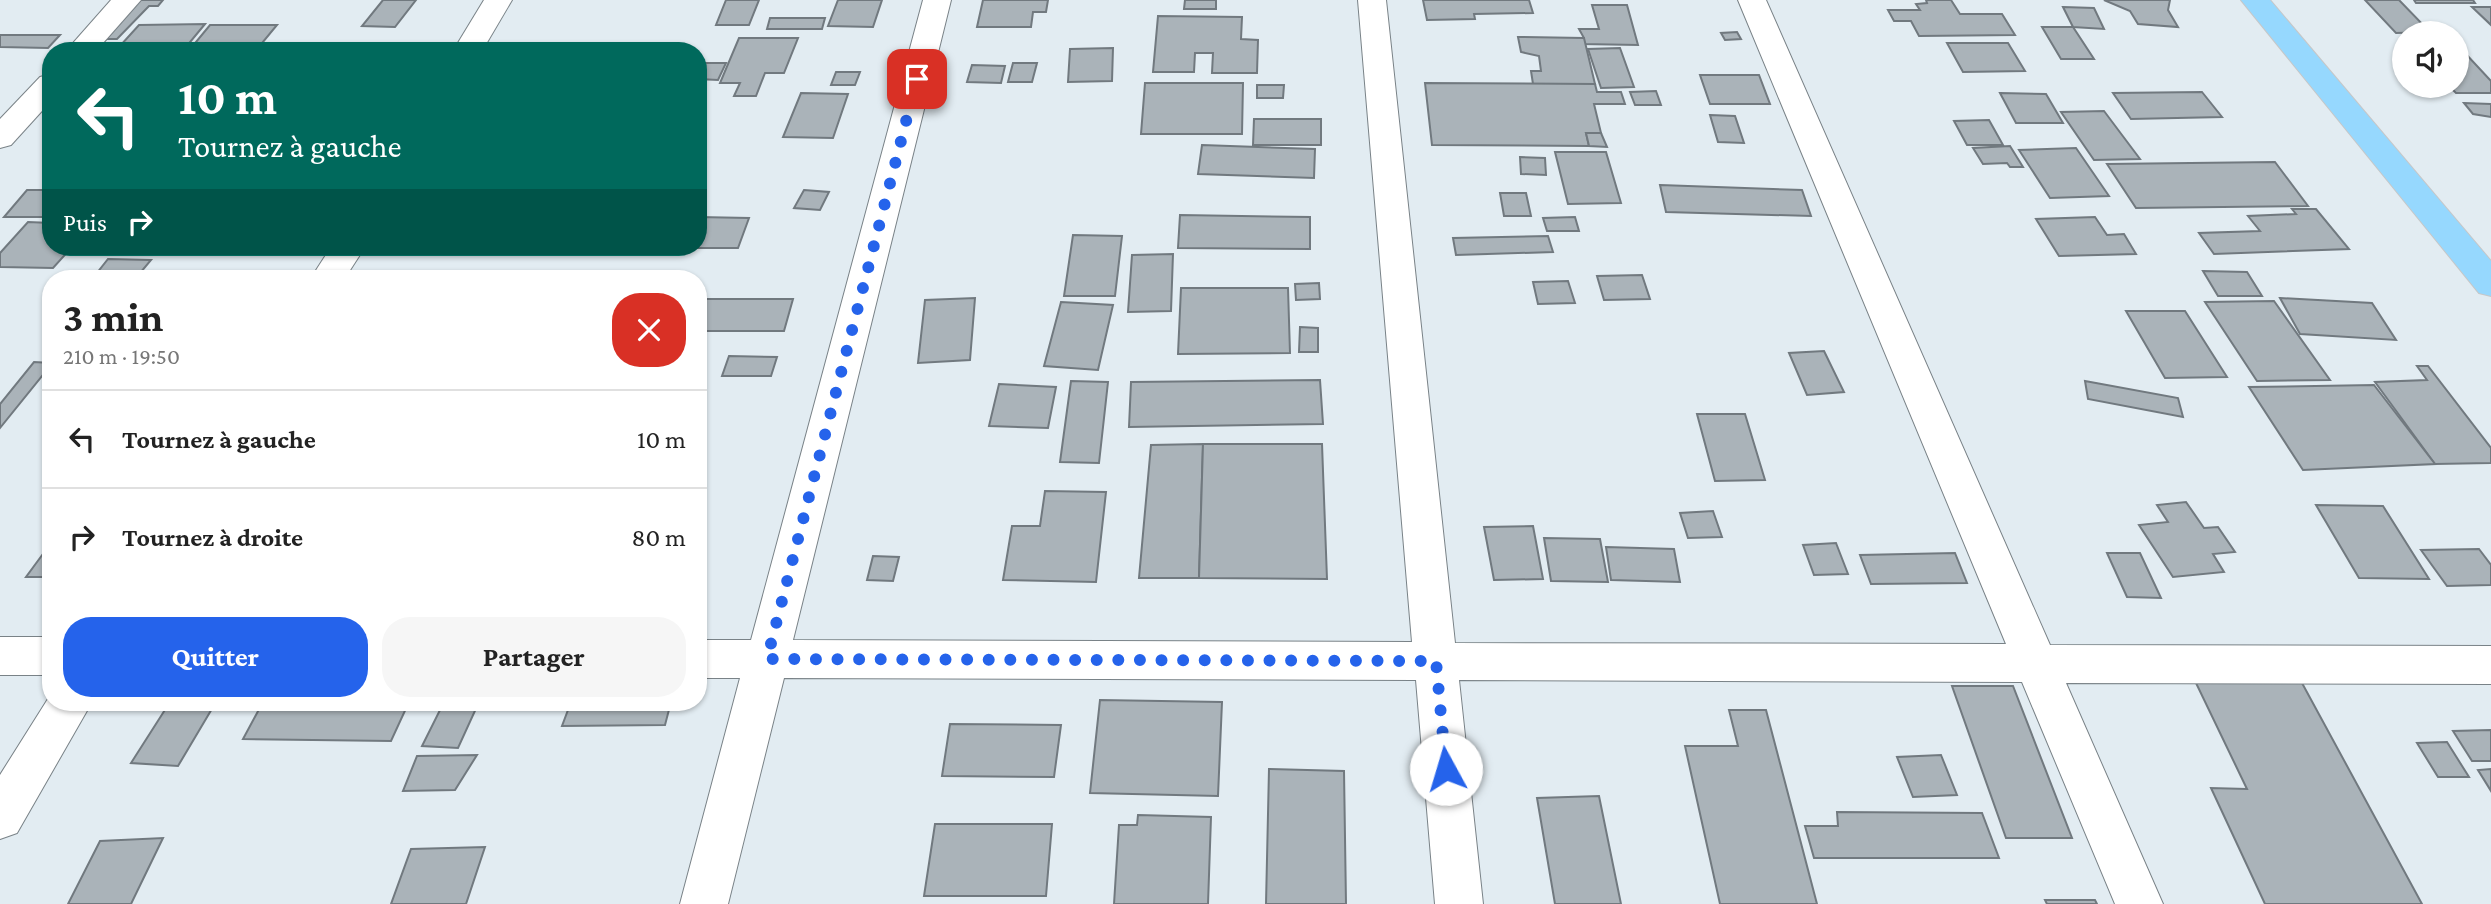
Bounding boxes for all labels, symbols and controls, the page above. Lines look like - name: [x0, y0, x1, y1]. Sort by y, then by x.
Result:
- map controls: [2392, 21, 2469, 98]
- button: sound: [2392, 21, 2469, 98]
- pin: [887, 49, 947, 109]
- icon: arrive: [898, 60, 936, 98]
- icon: left: [63, 70, 154, 161]
- text: 10 m: [178, 70, 277, 125]
- text: Tournez à gauche: [178, 128, 401, 164]
- icon: right: [121, 203, 159, 241]
- text: Puis: [63, 208, 107, 237]
- text: 3 min: [63, 293, 163, 340]
- button: close: [612, 293, 686, 367]
- text: 210 m · 19:50: [63, 343, 180, 369]
- icon: left: [63, 420, 101, 458]
- text: Tournez à gauche: [122, 425, 316, 454]
- text: 10 m: [637, 425, 686, 454]
- icon: right: [63, 518, 101, 556]
- text: Tournez à droite: [122, 523, 303, 552]
- text: 80 m: [632, 523, 686, 552]
- button: Quitter: [63, 617, 368, 697]
- button: Partager: [382, 617, 686, 697]
- position arrow: [1409, 732, 1483, 806]

